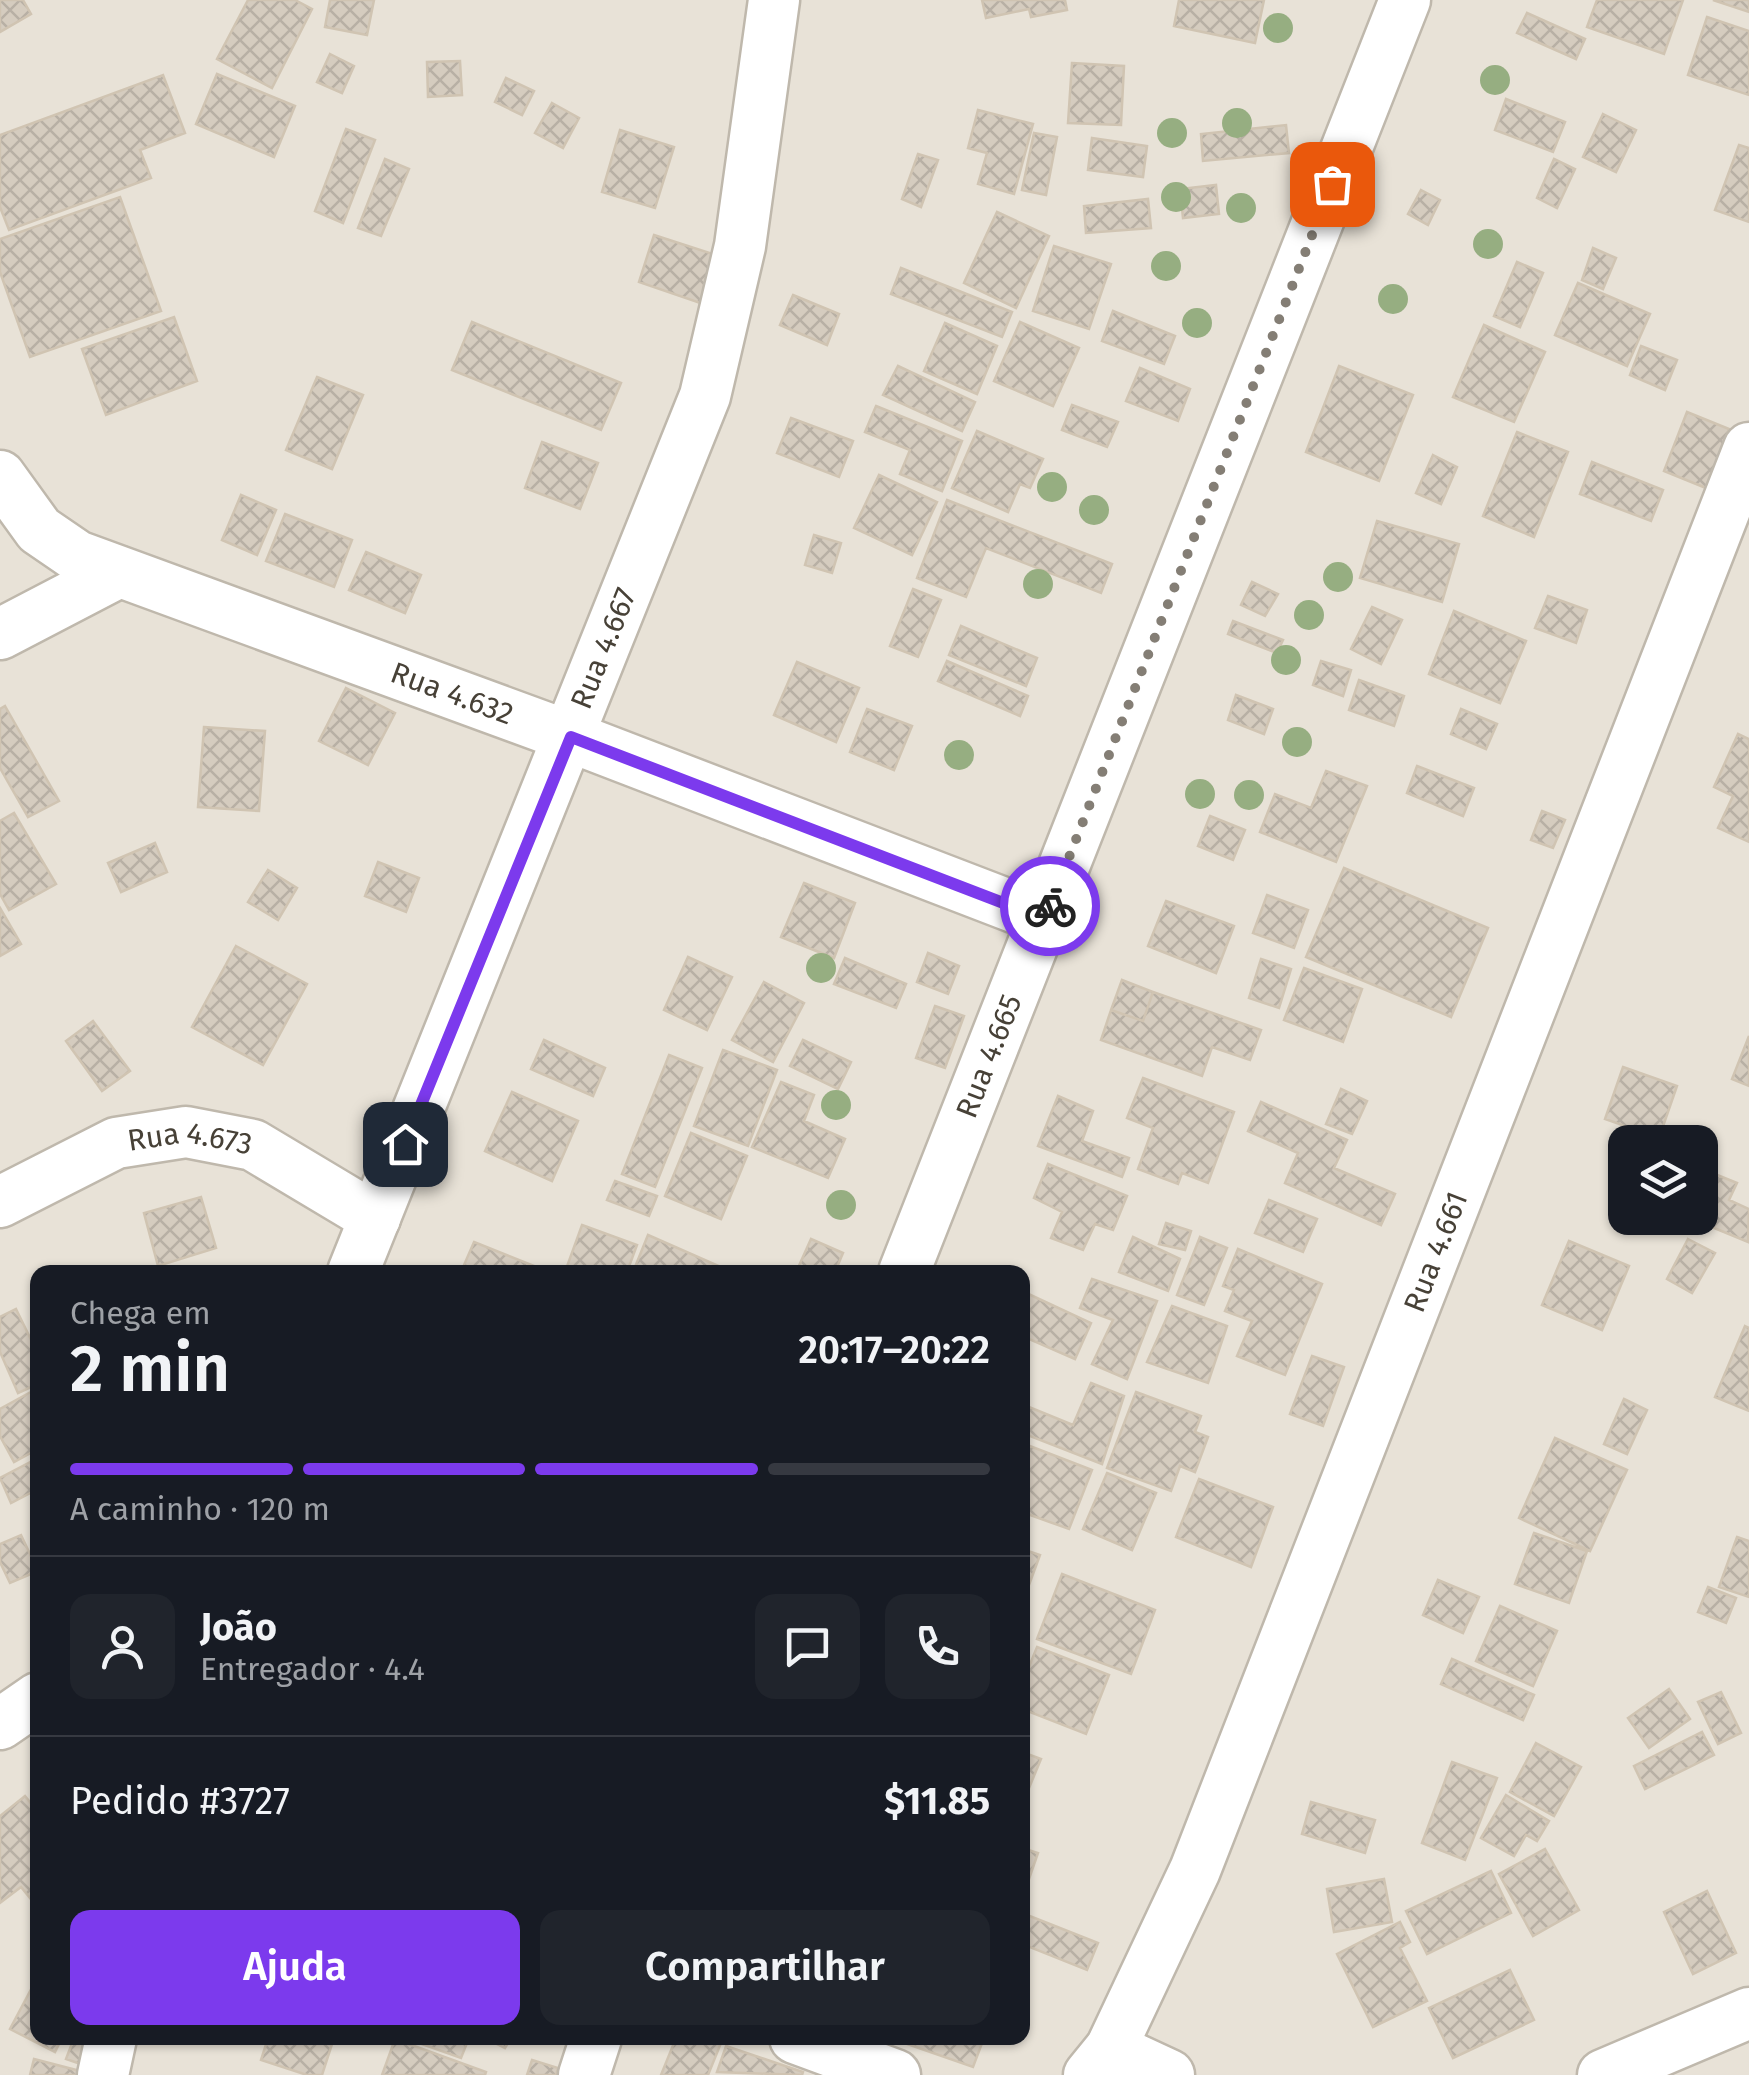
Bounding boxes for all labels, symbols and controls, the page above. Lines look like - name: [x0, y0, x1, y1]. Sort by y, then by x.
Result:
- pin: [1290, 142, 1375, 227]
- icon: bag: [1305, 157, 1360, 212]
- street label: Rua 4.667: [563, 583, 644, 714]
- street label: Rua 4.632: [386, 654, 518, 732]
- courier: [1000, 856, 1100, 956]
- icon: bike: [1023, 879, 1078, 934]
- street label: Rua 4.665: [949, 989, 1030, 1123]
- pin: [363, 1102, 448, 1187]
- street label: Rua 4.673: [125, 1114, 255, 1162]
- icon: home: [378, 1117, 433, 1172]
- map controls: [1608, 1125, 1718, 1235]
- button: layers: [1608, 1125, 1718, 1235]
- street label: Rua 4.661: [1396, 1187, 1476, 1317]
- text: Chega em: [70, 1294, 211, 1332]
- text: 20:17–20:22: [799, 1327, 990, 1373]
- text: 2 min: [70, 1330, 230, 1408]
- text: A caminho · 120 m: [70, 1490, 330, 1528]
- button: person: [70, 1594, 175, 1699]
- button: chat: [755, 1594, 860, 1699]
- button: phone: [885, 1594, 990, 1699]
- text: João: [200, 1604, 277, 1650]
- text: Entregador · 4.4: [200, 1650, 425, 1688]
- text: Pedido #3727: [70, 1778, 290, 1824]
- text: $11.85: [884, 1778, 990, 1824]
- button: Ajuda: [70, 1910, 520, 2025]
- button: Compartilhar: [540, 1910, 990, 2025]

